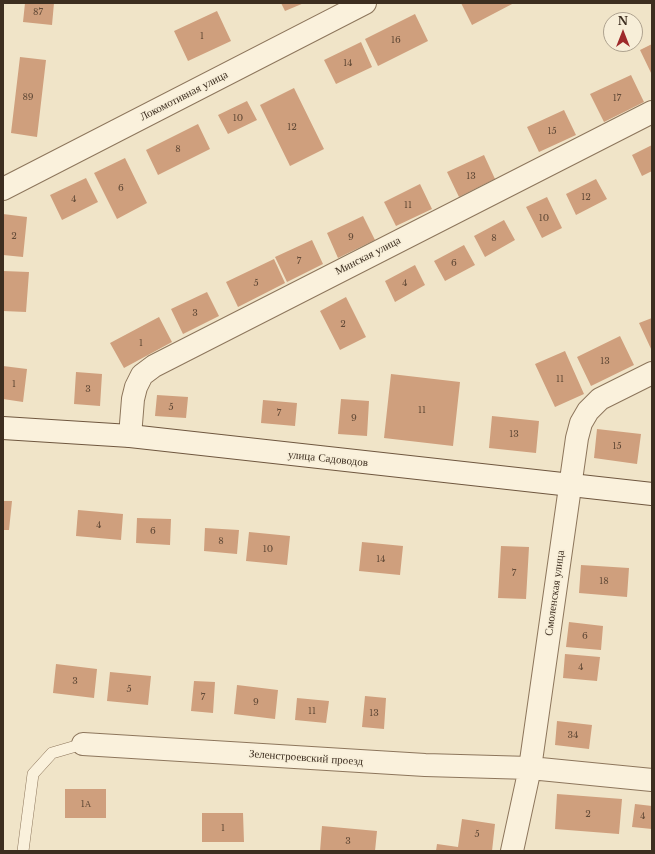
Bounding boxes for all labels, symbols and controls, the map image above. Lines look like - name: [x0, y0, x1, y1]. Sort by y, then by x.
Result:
- house number: 87: [33, 7, 43, 17]
- north arrow: [603, 12, 643, 52]
- text: N: [618, 14, 628, 28]
- house number: 1: [200, 31, 204, 41]
- house number: 16: [391, 35, 401, 45]
- house number: 14: [343, 58, 353, 68]
- street label: Локомотивная улица: [138, 68, 230, 124]
- house number: 89: [22, 92, 34, 102]
- house number: 17: [613, 93, 621, 103]
- house number: 10: [233, 113, 243, 123]
- house number: 12: [287, 122, 297, 132]
- house number: 15: [547, 126, 557, 136]
- house number: 8: [175, 144, 181, 154]
- house number: 13: [466, 171, 476, 181]
- house number: 6: [118, 183, 124, 193]
- house number: 12: [581, 192, 591, 202]
- house number: 4: [71, 194, 77, 204]
- house number: 11: [404, 200, 412, 210]
- house number: 10: [539, 213, 549, 223]
- house number: 2: [11, 231, 17, 241]
- house number: 9: [348, 232, 354, 242]
- house number: 8: [491, 233, 497, 243]
- street label: Минская улица: [333, 234, 403, 278]
- house number: 7: [297, 256, 301, 266]
- house number: 6: [451, 258, 457, 268]
- house number: 5: [253, 278, 259, 288]
- house number: 4: [402, 278, 408, 288]
- house number: 3: [192, 308, 198, 318]
- house number: 2: [340, 319, 346, 329]
- house number: 1: [139, 338, 143, 348]
- house number: 13: [600, 356, 610, 366]
- house number: 11: [556, 374, 564, 384]
- house number: 1: [12, 379, 16, 389]
- house number: 3: [85, 384, 91, 394]
- house number: 5: [168, 402, 174, 412]
- house number: 11: [418, 405, 426, 415]
- house number: 7: [277, 408, 281, 418]
- house number: 9: [351, 413, 357, 423]
- house number: 13: [509, 429, 519, 439]
- house number: 15: [612, 441, 622, 451]
- street label: улица Садоводов: [287, 448, 369, 470]
- house number: 4: [96, 520, 102, 530]
- house number: 6: [150, 526, 156, 536]
- house number: 8: [218, 536, 224, 546]
- house number: 10: [263, 544, 273, 554]
- street label: Смоленская улица: [542, 549, 568, 637]
- house number: 14: [376, 554, 386, 564]
- house number: 7: [512, 568, 516, 578]
- house number: 18: [599, 576, 609, 586]
- house number: 6: [582, 631, 588, 641]
- house number: 4: [578, 662, 584, 672]
- house number: 3: [72, 676, 78, 686]
- house number: 5: [126, 684, 132, 694]
- house number: 7: [201, 692, 205, 702]
- house number: 9: [253, 697, 259, 707]
- house number: 11: [308, 706, 316, 716]
- house number: 13: [369, 708, 379, 718]
- house number: 34: [568, 730, 578, 740]
- street label: Зеленстроевский проезд: [248, 747, 364, 769]
- house number: 1А: [81, 799, 91, 809]
- house number: 2: [585, 809, 591, 819]
- house number: 4: [640, 811, 646, 821]
- house number: 1: [221, 823, 225, 833]
- house number: 5: [474, 829, 480, 839]
- house number: 3: [345, 836, 351, 846]

